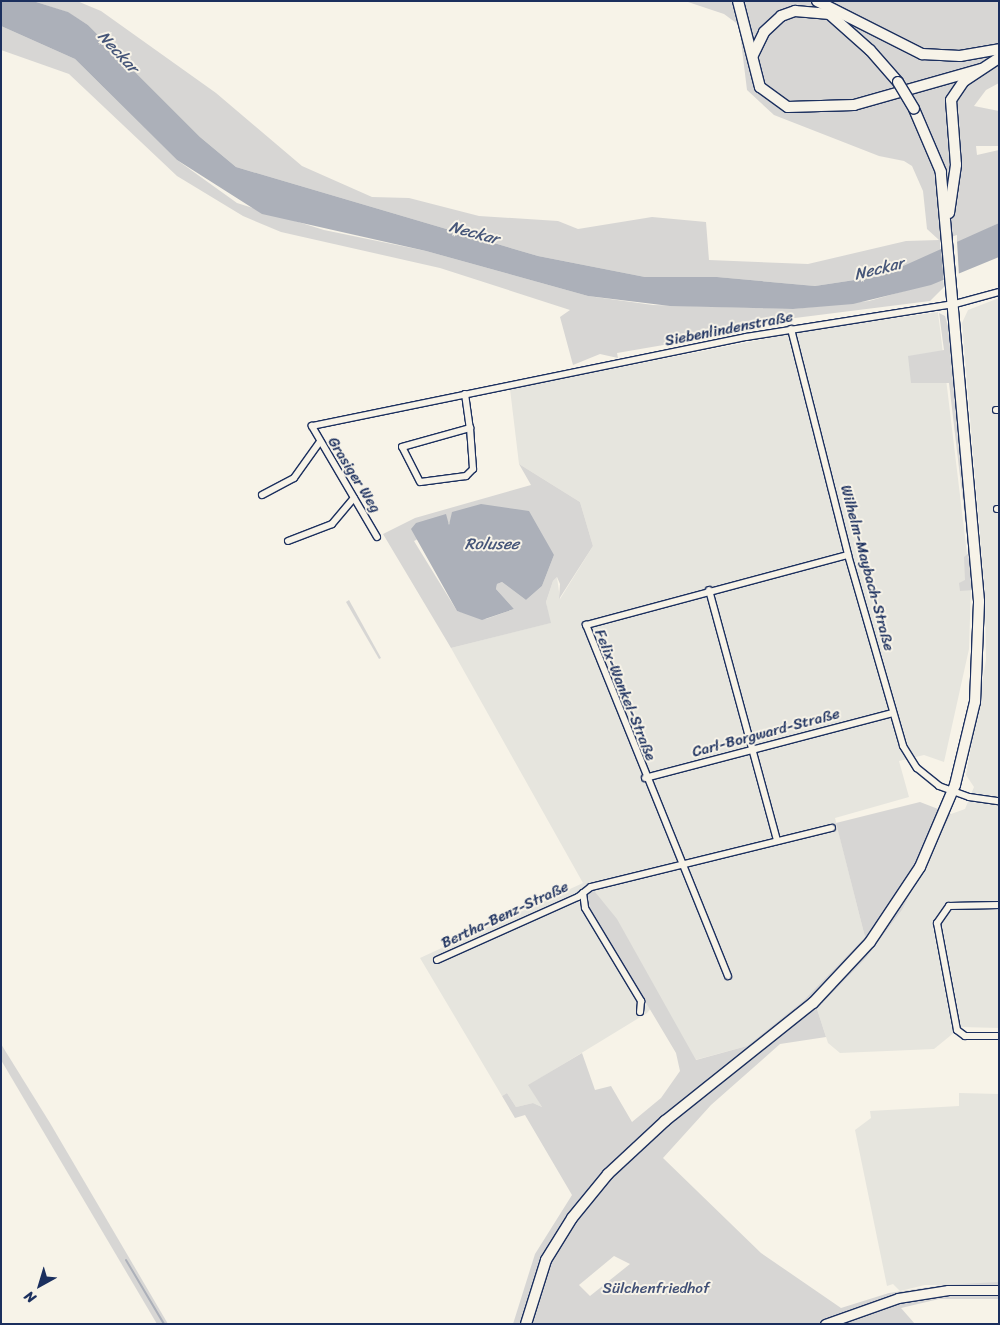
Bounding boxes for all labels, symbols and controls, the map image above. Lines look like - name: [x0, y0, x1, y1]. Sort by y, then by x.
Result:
- water label: Neckar: [94, 27, 142, 77]
- water label: Neckar: [447, 217, 501, 249]
- water label: Neckar: [852, 254, 906, 284]
- street label: Siebenlindenstraße: [663, 308, 795, 350]
- street label: Grasiger Weg: [324, 434, 384, 516]
- street label: Wilhelm-Maybach-Straße: [836, 483, 898, 653]
- water label: Rolusee: [465, 534, 519, 554]
- street label: Felix-Wankel-Straße: [590, 627, 660, 763]
- street label: Carl-Borgward-Straße: [690, 705, 842, 761]
- street label: Bertha-Benz-Straße: [439, 878, 571, 952]
- north arrow: [15, 1260, 65, 1310]
- park label: Sülchenfriedhof: [603, 1280, 709, 1298]
- text: N: [19, 1284, 42, 1310]

